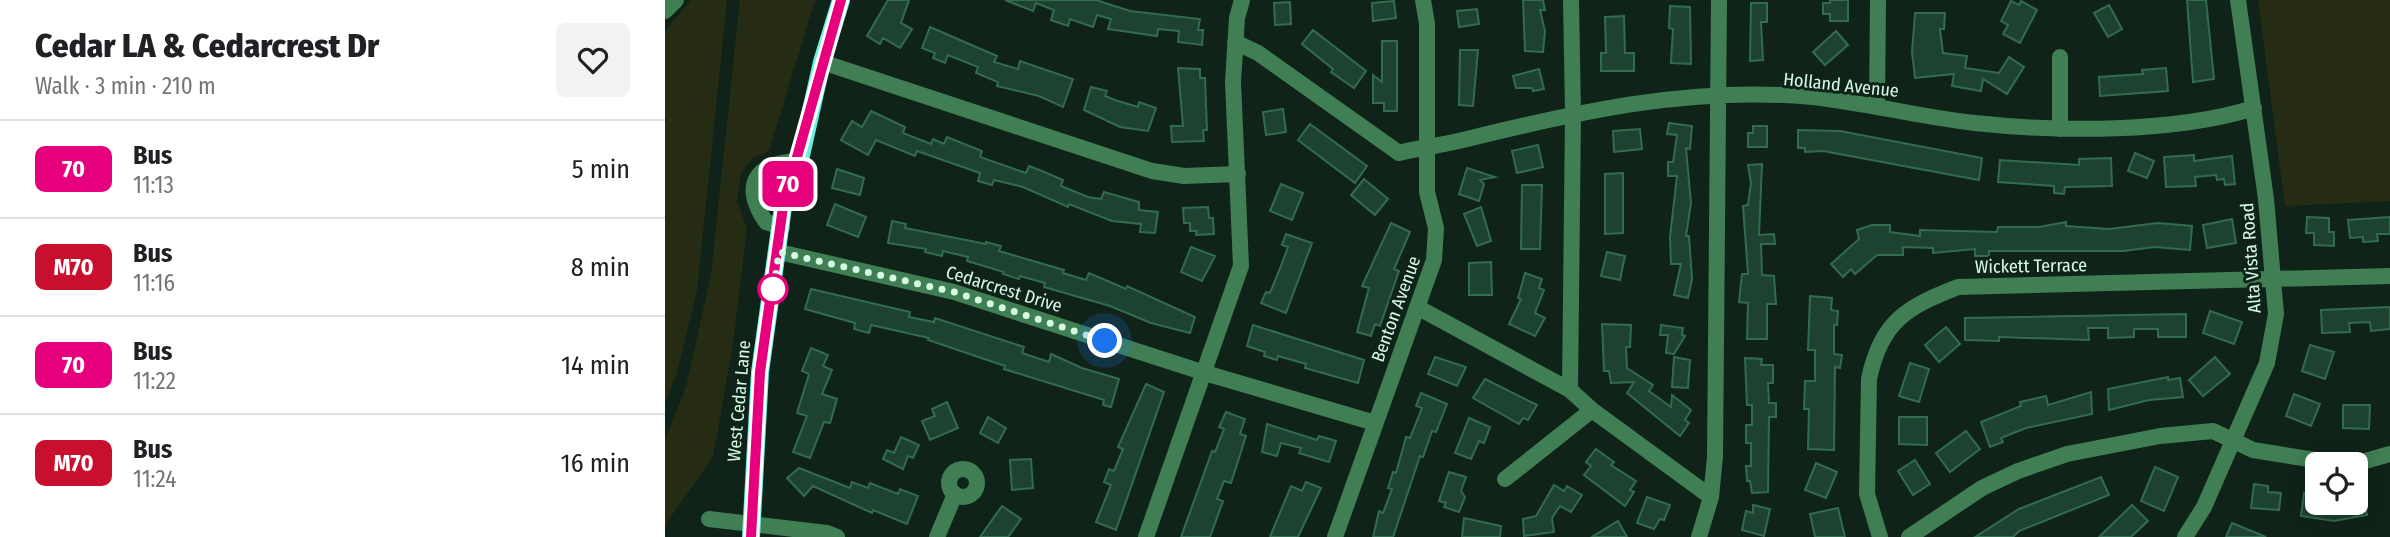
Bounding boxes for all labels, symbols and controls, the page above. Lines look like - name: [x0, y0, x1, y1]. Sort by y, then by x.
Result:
- button: heart: [556, 23, 630, 97]
- text: Cedar LA & Cedarcrest Dr: [35, 26, 379, 66]
- street label: Holland Avenue: [1782, 68, 1900, 102]
- text: Walk · 3 min · 210 m: [35, 72, 216, 100]
- text: Bus: [133, 140, 172, 171]
- text: 5 min: [572, 154, 630, 185]
- text: 70: [62, 155, 85, 183]
- line badge: 70: [757, 161, 819, 207]
- text: 70: [776, 170, 800, 198]
- text: 11:13: [133, 171, 174, 199]
- street label: Alta Vista Road: [2236, 202, 2266, 314]
- text: Bus: [133, 238, 172, 269]
- text: 8 min: [571, 252, 630, 283]
- text: M70: [53, 253, 94, 281]
- street label: Benton Avenue: [1367, 253, 1425, 365]
- street label: Wickett Terrace: [1975, 254, 2087, 278]
- street label: Cedarcrest Drive: [943, 261, 1065, 317]
- text: 11:16: [133, 269, 175, 297]
- unlabelled marker: [758, 274, 788, 304]
- your location: [1087, 323, 1122, 358]
- text: Bus: [133, 336, 172, 367]
- street label: West Cedar Lane: [723, 339, 755, 463]
- text: 14 min: [561, 350, 630, 381]
- text: 70: [62, 351, 85, 379]
- text: 11:22: [133, 367, 176, 395]
- text: Bus: [133, 434, 172, 465]
- text: 16 min: [561, 448, 630, 479]
- text: M70: [53, 449, 94, 477]
- map controls: [2305, 452, 2368, 515]
- button: locate: [2305, 452, 2368, 515]
- text: 11:24: [133, 465, 176, 493]

